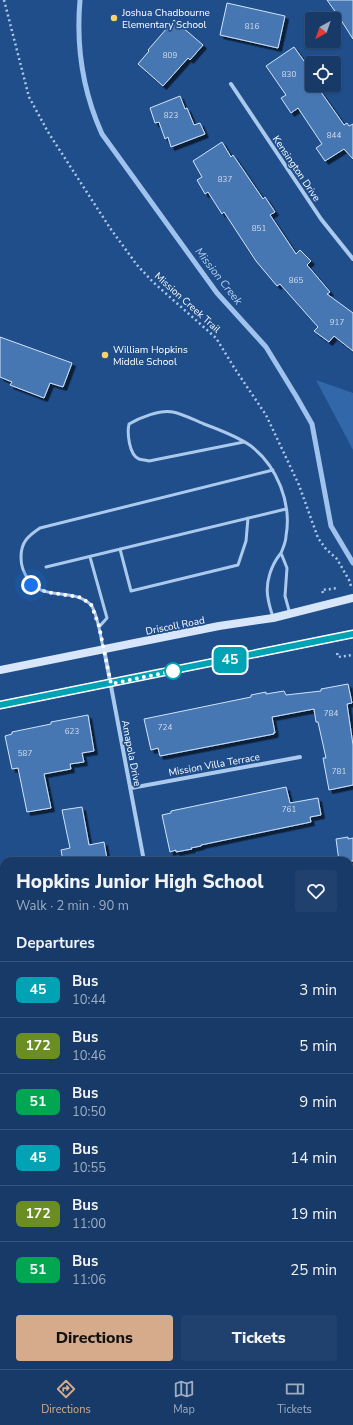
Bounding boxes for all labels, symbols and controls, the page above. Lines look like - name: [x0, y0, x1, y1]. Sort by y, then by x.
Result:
- place label: Joshua Chadbourne Elementary School: [121, 6, 210, 32]
- north arrow: [305, 12, 341, 48]
- map controls: [305, 12, 341, 92]
- marker: Joshua Chadbourne Elementary School: [109, 13, 119, 23]
- house number: 816: [245, 21, 259, 32]
- house number: 809: [163, 50, 177, 61]
- button: locate: [305, 56, 341, 92]
- house number: 830: [282, 69, 296, 80]
- house number: 823: [164, 110, 178, 121]
- house number: 844: [327, 130, 341, 141]
- street label: Kensington Drive: [269, 133, 323, 204]
- house number: 837: [218, 174, 232, 185]
- house number: 851: [252, 223, 266, 234]
- water label: Mission Creek: [192, 245, 246, 308]
- street label: Mission Creek Trail: [151, 269, 223, 336]
- house number: 865: [289, 275, 303, 286]
- house number: 917: [330, 317, 344, 328]
- place label: William Hopkins Middle School: [113, 343, 188, 369]
- marker: William Hopkins Middle School: [100, 350, 110, 360]
- your location: [21, 575, 41, 595]
- street label: Driscoll Road: [144, 613, 206, 639]
- line badge: 45: [212, 647, 248, 673]
- text: 45: [222, 650, 238, 669]
- unlabelled marker: [164, 662, 182, 680]
- house number: 784: [324, 708, 338, 719]
- street label: Amapola Drive: [118, 719, 144, 787]
- house number: 724: [158, 722, 172, 733]
- house number: 623: [65, 726, 79, 737]
- house number: 587: [18, 748, 32, 759]
- street label: Mission Villa Terrace: [167, 750, 261, 780]
- house number: 781: [332, 766, 346, 777]
- house number: 761: [282, 804, 296, 815]
- text: Hopkins Junior High School: [16, 869, 264, 895]
- button: heart: [295, 870, 337, 912]
- text: Walk · 2 min · 90 m: [16, 897, 129, 915]
- text: Departures: [16, 933, 95, 953]
- text: Bus: [72, 971, 98, 991]
- text: 45: [30, 980, 46, 999]
- text: 3 min: [299, 980, 337, 1000]
- text: 10:44: [72, 991, 106, 1009]
- text: Bus: [72, 1027, 98, 1047]
- text: 172: [25, 1036, 51, 1055]
- text: 5 min: [299, 1036, 337, 1056]
- text: 10:46: [72, 1047, 106, 1065]
- text: Bus: [72, 1083, 98, 1103]
- text: 51: [30, 1092, 46, 1111]
- text: 9 min: [299, 1092, 337, 1112]
- text: 10:50: [72, 1103, 106, 1121]
- text: Bus: [72, 1139, 98, 1159]
- text: 45: [30, 1148, 46, 1167]
- text: 14 min: [290, 1148, 337, 1168]
- text: 10:55: [72, 1159, 106, 1177]
- text: Bus: [72, 1195, 98, 1215]
- text: 172: [25, 1204, 51, 1223]
- text: 19 min: [290, 1204, 337, 1224]
- text: 11:00: [72, 1215, 106, 1233]
- text: Bus: [72, 1251, 98, 1271]
- text: 51: [30, 1260, 46, 1279]
- text: 25 min: [290, 1260, 337, 1280]
- text: 11:06: [72, 1271, 106, 1289]
- button: Directions: [16, 1315, 173, 1361]
- button: Tickets: [181, 1315, 337, 1361]
- tab: Directions: [41, 1378, 91, 1417]
- tab: Map: [173, 1378, 195, 1417]
- tab: Tickets: [277, 1378, 312, 1417]

